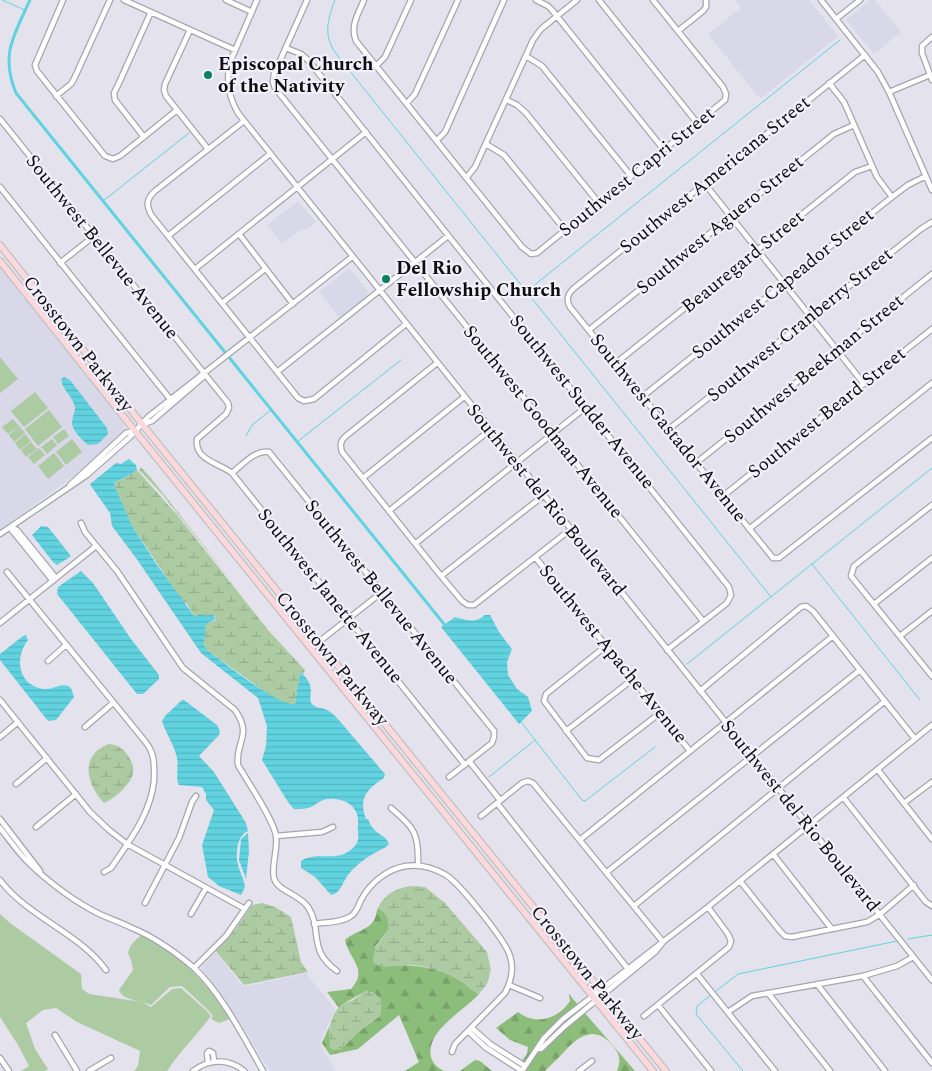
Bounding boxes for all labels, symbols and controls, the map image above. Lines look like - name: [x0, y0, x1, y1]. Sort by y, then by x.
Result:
- place label: Episcopal Church of the Nativity: [218, 50, 374, 101]
- marker: Episcopal Church of the Nativity: [202, 69, 214, 81]
- street label: Southwest Americana Street: [613, 89, 817, 261]
- street label: Southwest Capri Street: [553, 100, 722, 244]
- street label: Southwest Bellevue Avenue: [18, 148, 186, 346]
- street label: Southwest Aguero Street: [630, 148, 810, 302]
- street label: Southwest Capeador Street: [685, 201, 881, 367]
- street label: Beauregard Street: [675, 203, 811, 321]
- street label: Southwest Cranberry Street: [701, 240, 900, 409]
- place label: Del Rio Fellowship Church: [396, 254, 562, 305]
- street label: Crosstown Parkway: [15, 269, 141, 419]
- marker: Del Rio Fellowship Church: [380, 273, 392, 285]
- street label: Southwest Beekman Street: [717, 287, 911, 451]
- street label: Southwest Sudder Avenue: [502, 308, 662, 496]
- street label: Southwest Goodman Avenue: [456, 319, 630, 525]
- street label: Southwest Gastador Avenue: [583, 327, 753, 529]
- street label: Southwest Beard Street: [742, 340, 913, 486]
- street label: Southwest del Rio Boulevard: [459, 397, 633, 603]
- street label: Southwest Bellevue Avenue: [297, 493, 465, 691]
- street label: Southwest Janette Avenue: [250, 502, 410, 690]
- street label: Southwest Apache Avenue: [531, 558, 695, 750]
- street label: Crosstown Parkway: [268, 585, 396, 734]
- street label: Southwest del Rio Boulevard: [713, 713, 887, 919]
- street label: Crosstown Parkway: [523, 899, 651, 1048]

